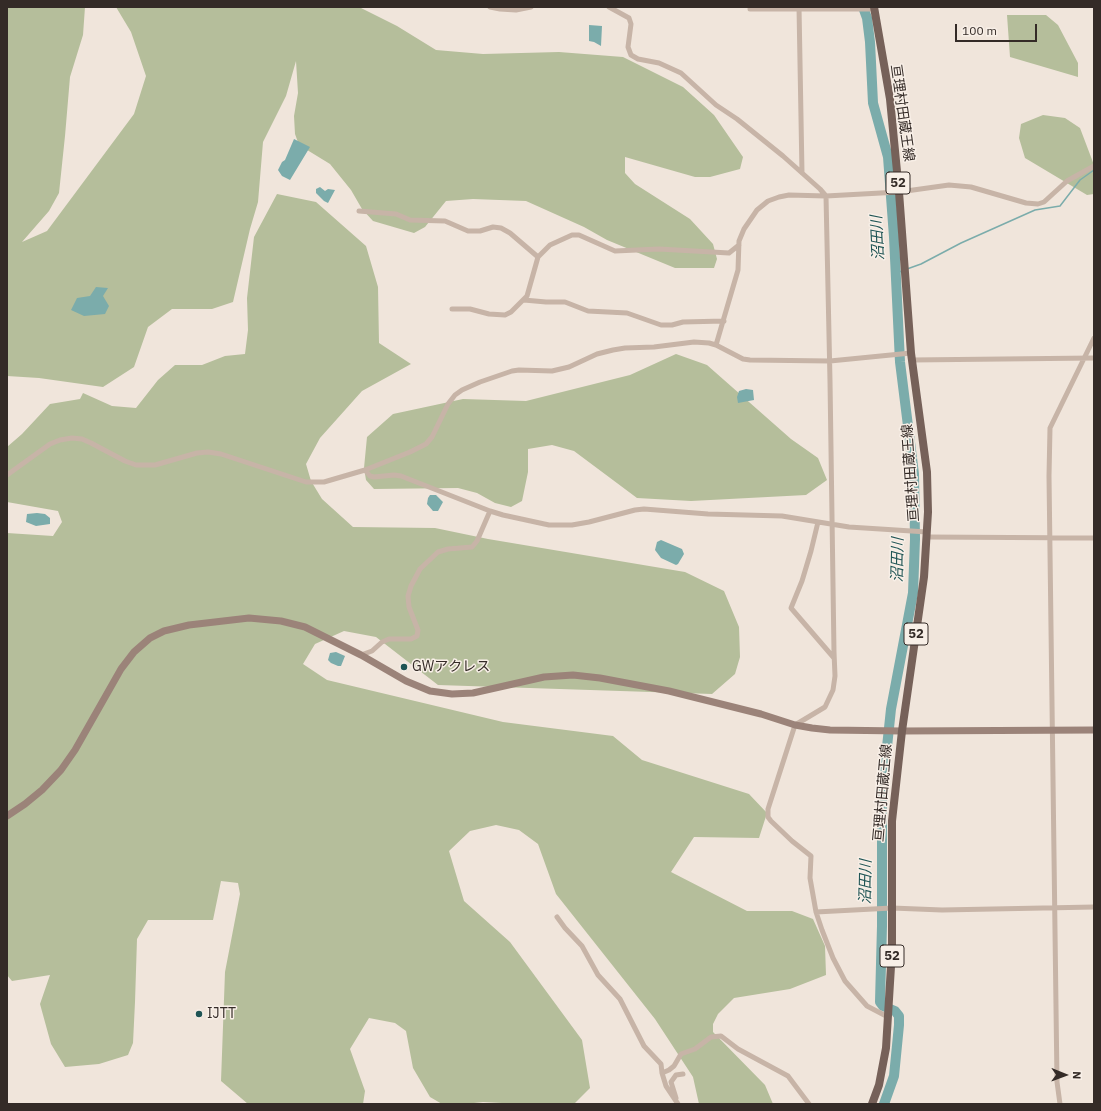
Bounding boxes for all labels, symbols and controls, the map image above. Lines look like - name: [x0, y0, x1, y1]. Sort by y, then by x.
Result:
- scale bar: [957, 16, 1039, 42]
- text: 100 m: [962, 23, 997, 38]
- street label: 亘理村田蔵王線: [887, 63, 917, 163]
- road number: 52: [886, 172, 910, 194]
- water label: 沼田川: [868, 215, 888, 261]
- street label: 亘理村田蔵王線: [899, 424, 923, 522]
- water label: 沼田川: [889, 537, 907, 583]
- road number: 52: [904, 623, 928, 645]
- place label: GWアクレス: [412, 659, 490, 675]
- marker: GWアクレス: [399, 662, 409, 672]
- street label: 亘理村田蔵王線: [870, 743, 896, 843]
- water label: 沼田川: [857, 859, 875, 905]
- road number: 52: [880, 945, 904, 967]
- place label: IJTT: [207, 1006, 236, 1022]
- marker: IJTT: [194, 1009, 204, 1019]
- north arrow: [1045, 1055, 1085, 1095]
- text: N: [1070, 1071, 1084, 1079]

